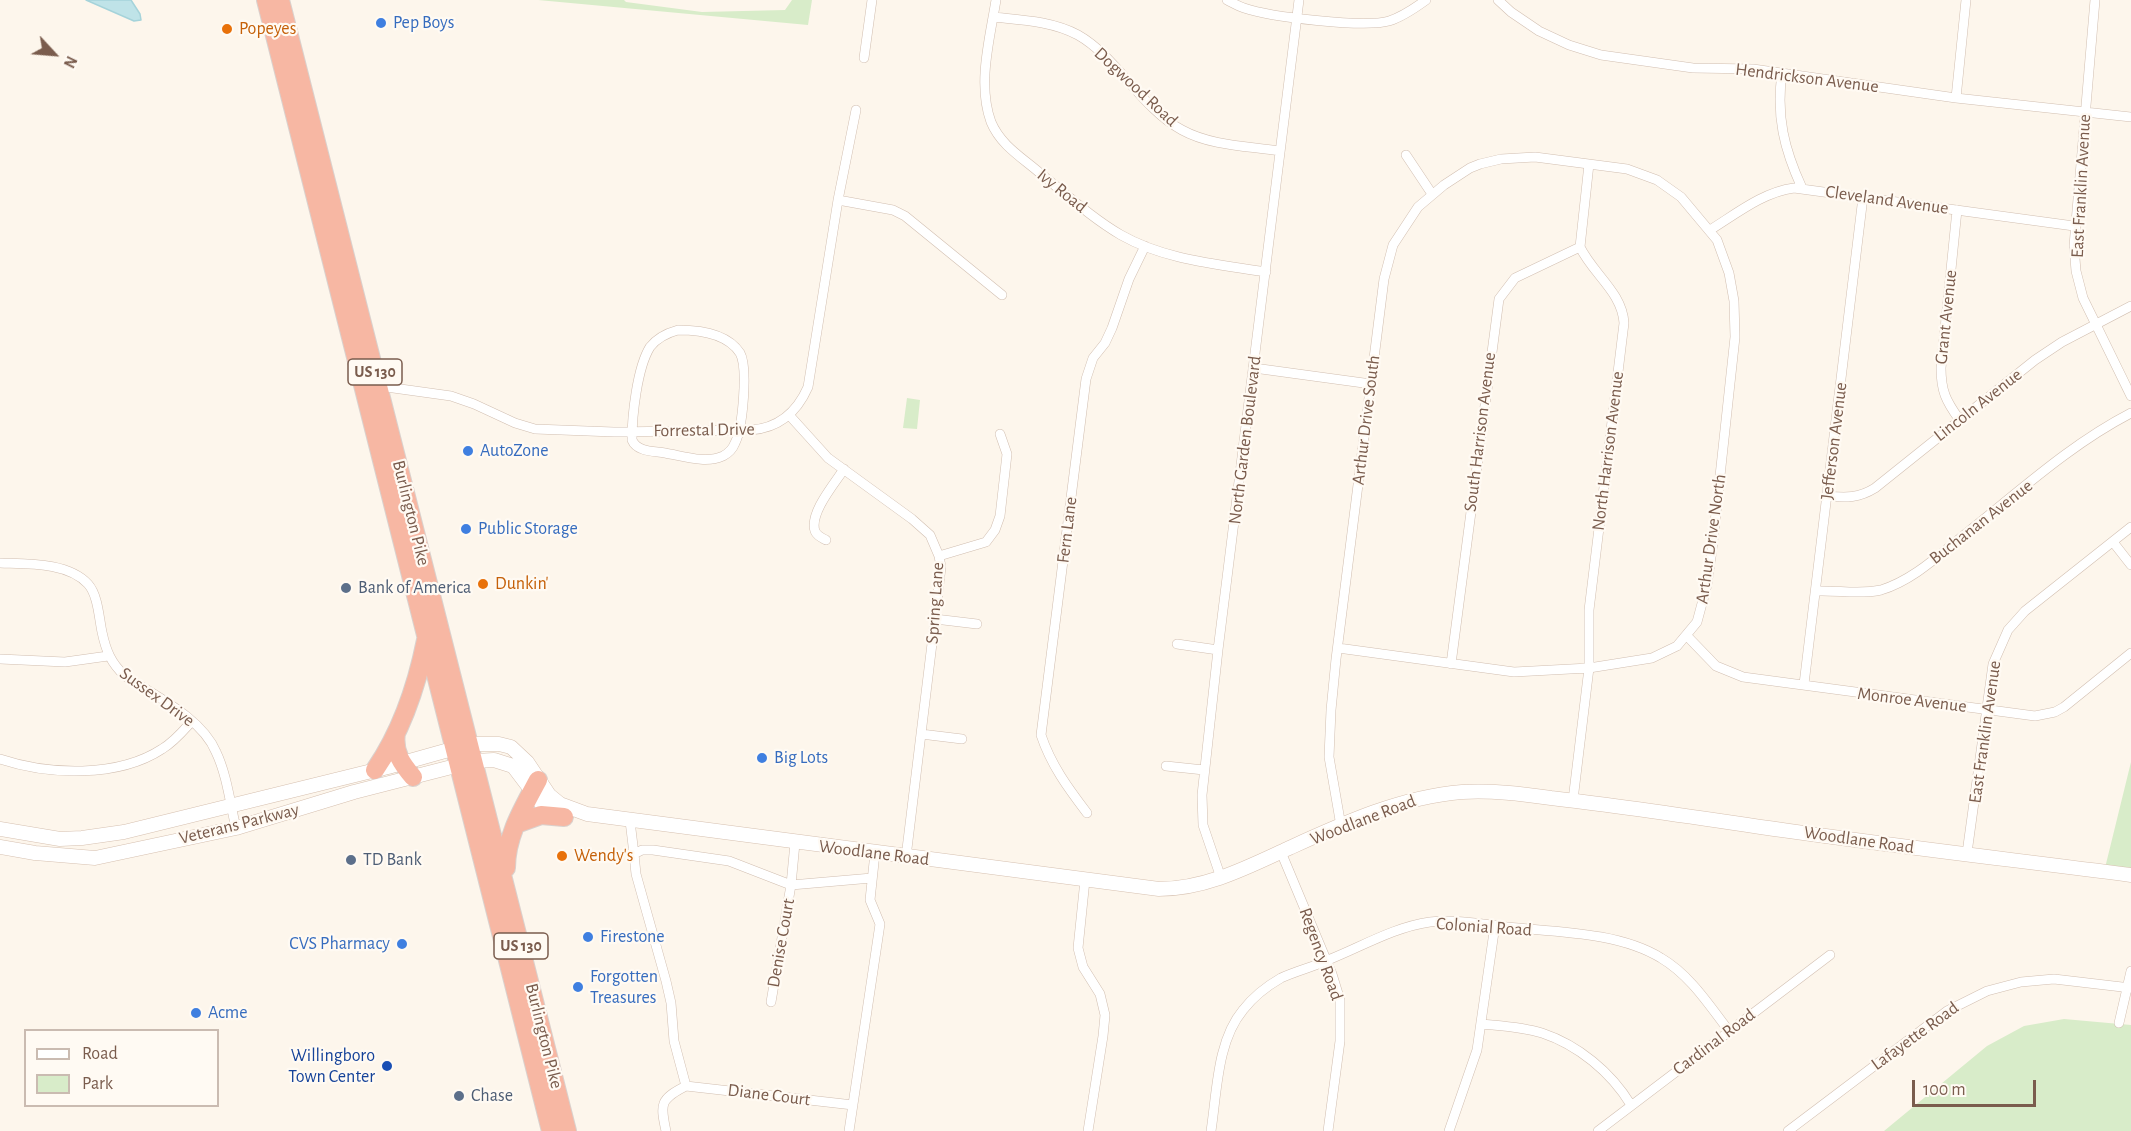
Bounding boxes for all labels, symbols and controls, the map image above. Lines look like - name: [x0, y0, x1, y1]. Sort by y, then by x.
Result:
- place label: Pep Boys: [393, 12, 454, 34]
- marker: Pep Boys: [374, 16, 388, 30]
- place label: Popeyes: [239, 18, 296, 40]
- marker: Popeyes: [220, 22, 234, 36]
- north arrow: [24, 24, 84, 84]
- street label: Dogwood Road: [1090, 43, 1182, 131]
- text: N: [61, 53, 80, 70]
- street label: Hendrickson Avenue: [1734, 58, 1880, 98]
- street label: East Franklin Avenue: [2066, 114, 2096, 258]
- street label: Ivy Road: [1033, 164, 1091, 218]
- street label: Cleveland Avenue: [1824, 181, 1950, 219]
- street label: Grant Avenue: [1930, 269, 1962, 365]
- street label: South Harrison Avenue: [1460, 351, 1500, 513]
- street label: North Garden Boulevard: [1224, 354, 1266, 526]
- street label: Arthur Drive South: [1347, 354, 1385, 486]
- road number: US 130: [348, 359, 402, 385]
- street label: Lincoln Avenue: [1930, 364, 2026, 446]
- street label: North Harrison Avenue: [1587, 370, 1629, 532]
- street label: Jefferson Avenue: [1816, 381, 1852, 501]
- street label: Forrestal Drive: [653, 418, 755, 442]
- place label: AutoZone: [480, 440, 549, 462]
- marker: AutoZone: [461, 444, 475, 458]
- street label: Burlington Pike: [387, 458, 435, 568]
- street label: Arthur Drive North: [1691, 473, 1731, 605]
- street label: Buchanan Avenue: [1925, 475, 2037, 569]
- street label: Fern Lane: [1052, 496, 1082, 564]
- place label: Public Storage: [478, 518, 578, 540]
- marker: Public Storage: [459, 522, 473, 536]
- street label: Spring Lane: [921, 561, 949, 645]
- place label: Dunkin': [495, 573, 549, 595]
- place label: Bank of America: [358, 577, 471, 599]
- marker: Dunkin': [476, 577, 490, 591]
- marker: Bank of America: [339, 581, 353, 595]
- street label: East Franklin Avenue: [1964, 659, 2006, 805]
- street label: Sussex Drive: [115, 663, 199, 731]
- street label: Monroe Avenue: [1856, 683, 1968, 717]
- place label: Big Lots: [774, 747, 828, 769]
- marker: Big Lots: [755, 751, 769, 765]
- street label: Woodlane Road: [1307, 790, 1419, 850]
- street label: Veterans Parkway: [177, 799, 301, 849]
- street label: Woodlane Road: [1802, 822, 1916, 858]
- street label: Woodlane Road: [817, 836, 931, 870]
- place label: Wendy's: [574, 845, 634, 867]
- place label: TD Bank: [363, 849, 422, 871]
- marker: Wendy's: [555, 849, 569, 863]
- marker: TD Bank: [344, 853, 358, 867]
- street label: Denise Court: [763, 897, 799, 989]
- street label: Regency Road: [1294, 905, 1348, 1003]
- street label: Colonial Road: [1435, 913, 1533, 941]
- place label: Firestone: [600, 926, 665, 948]
- marker: Firestone: [581, 930, 595, 944]
- place label: CVS Pharmacy: [289, 933, 390, 955]
- road number: US 130: [494, 933, 548, 959]
- marker: CVS Pharmacy: [395, 937, 409, 951]
- place label: Forgotten Treasures: [590, 966, 658, 1008]
- marker: Forgotten Treasures: [571, 980, 585, 994]
- street label: Burlington Pike: [520, 981, 568, 1091]
- street label: Lafayette Road: [1867, 997, 1963, 1075]
- place label: Acme: [208, 1002, 248, 1024]
- street label: Cardinal Road: [1668, 1004, 1760, 1080]
- marker: Acme: [189, 1006, 203, 1020]
- legend: [24, 1029, 219, 1107]
- text: Road: [82, 1045, 118, 1063]
- place label: Willingboro Town Center: [288, 1045, 375, 1088]
- marker: Willingboro Town Center: [380, 1059, 394, 1073]
- scale bar: [1915, 1068, 2040, 1106]
- text: Park: [82, 1075, 113, 1093]
- street label: Diane Court: [726, 1079, 812, 1111]
- text: 100 m: [1923, 1081, 1966, 1099]
- place label: Chase: [471, 1085, 513, 1107]
- marker: Chase: [452, 1089, 466, 1103]

